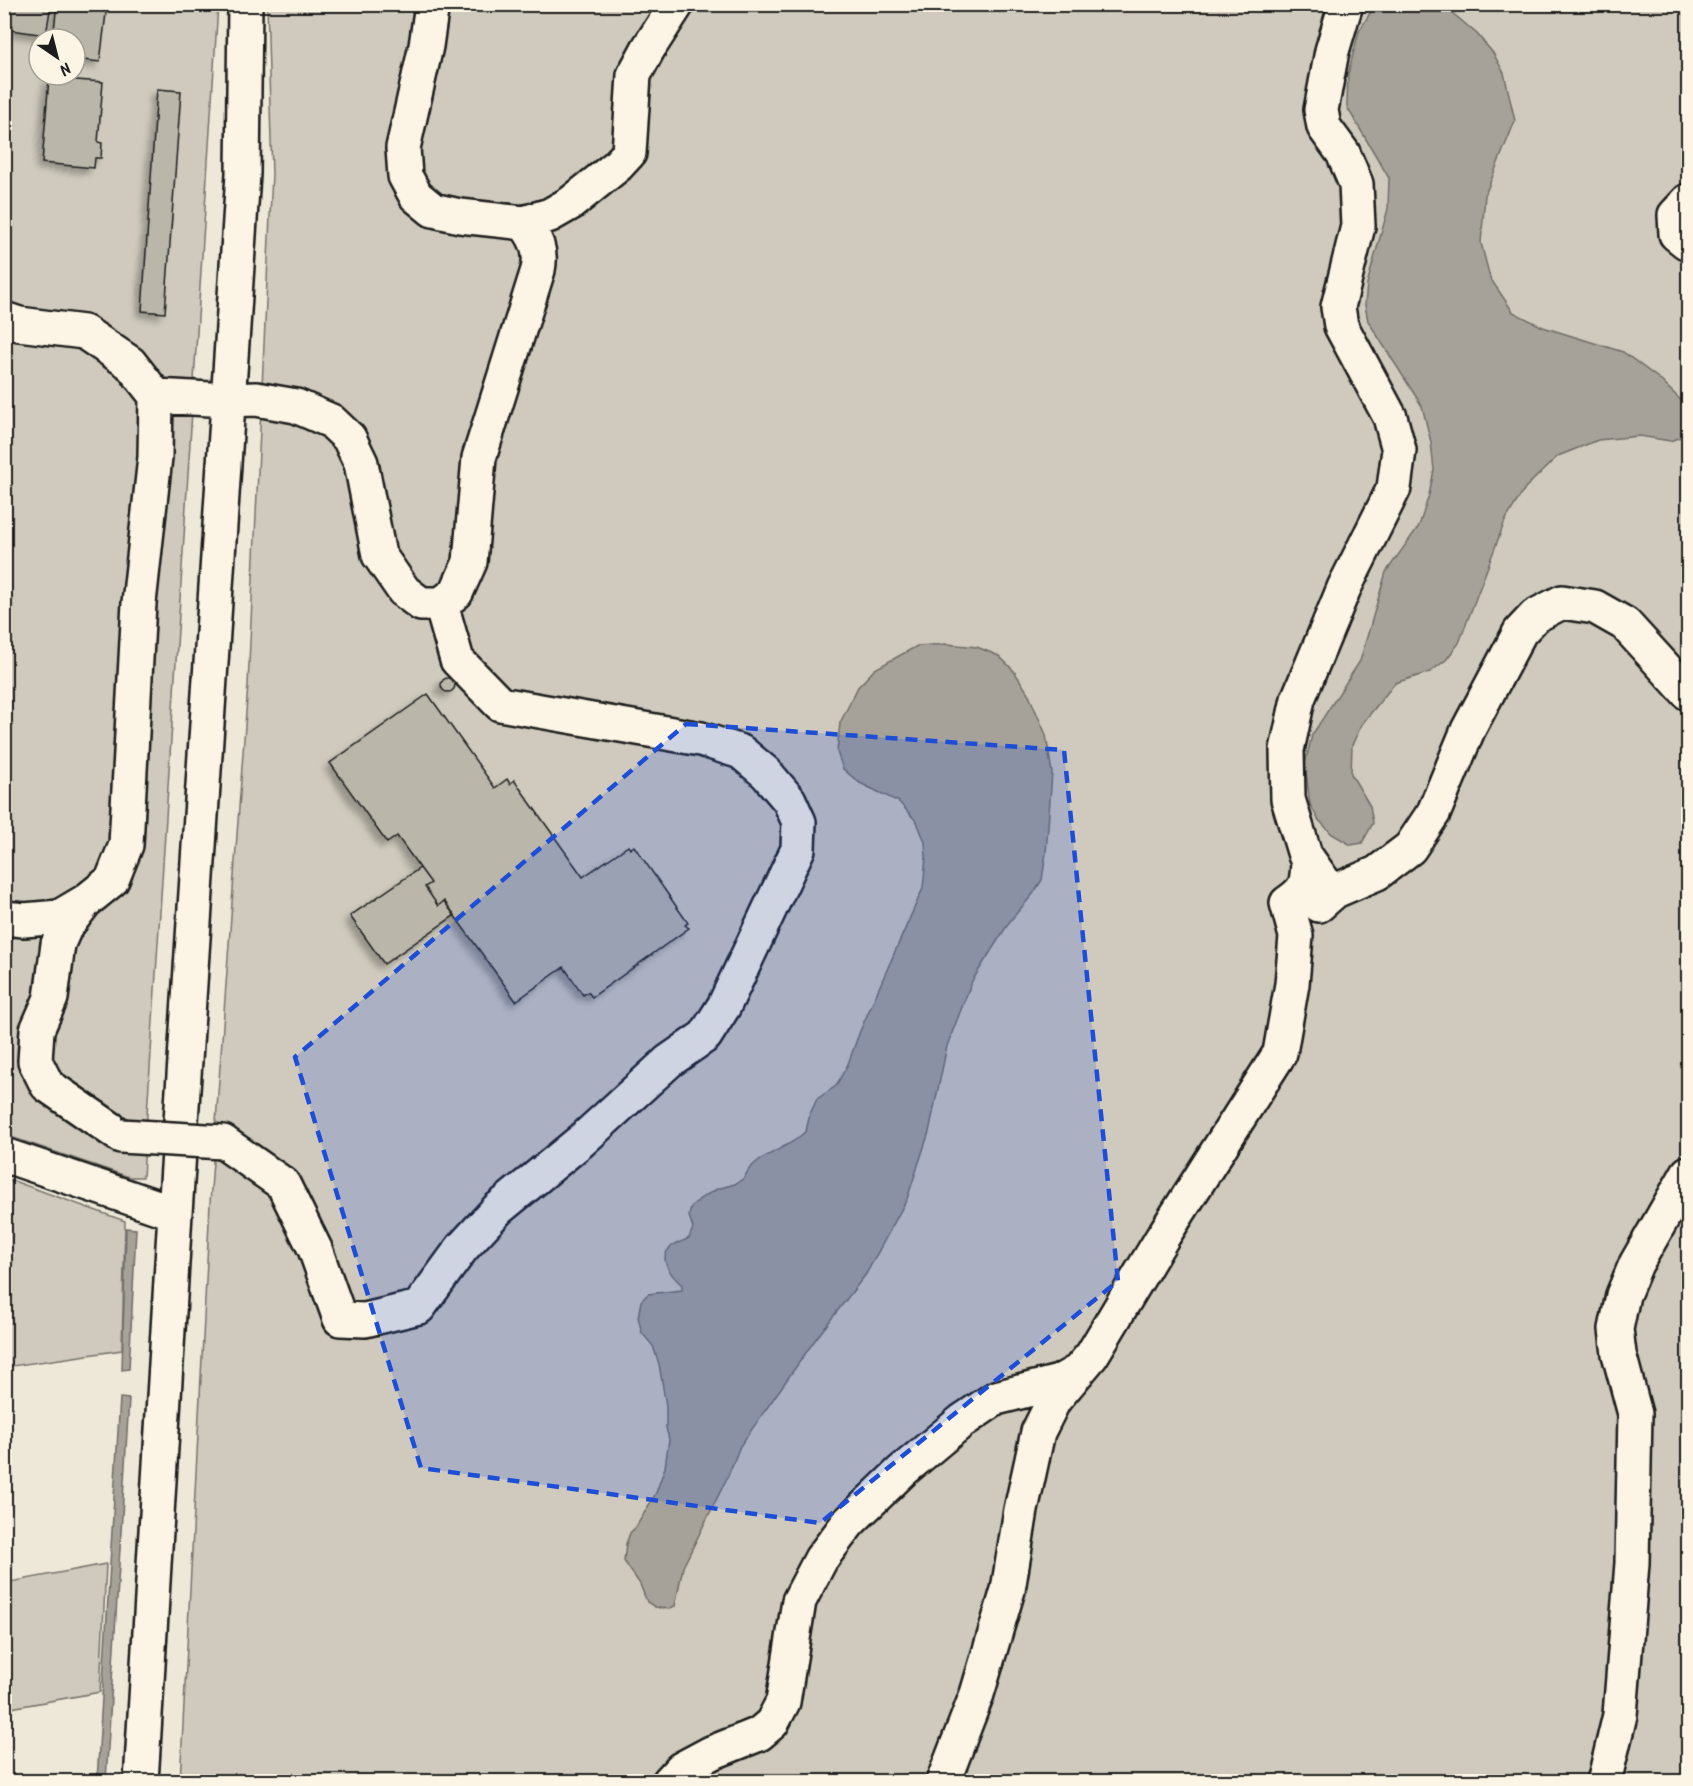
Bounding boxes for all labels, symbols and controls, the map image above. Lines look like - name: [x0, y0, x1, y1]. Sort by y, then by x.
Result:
- north arrow: [27, 27, 87, 87]
- text: N: [53, 55, 76, 81]

